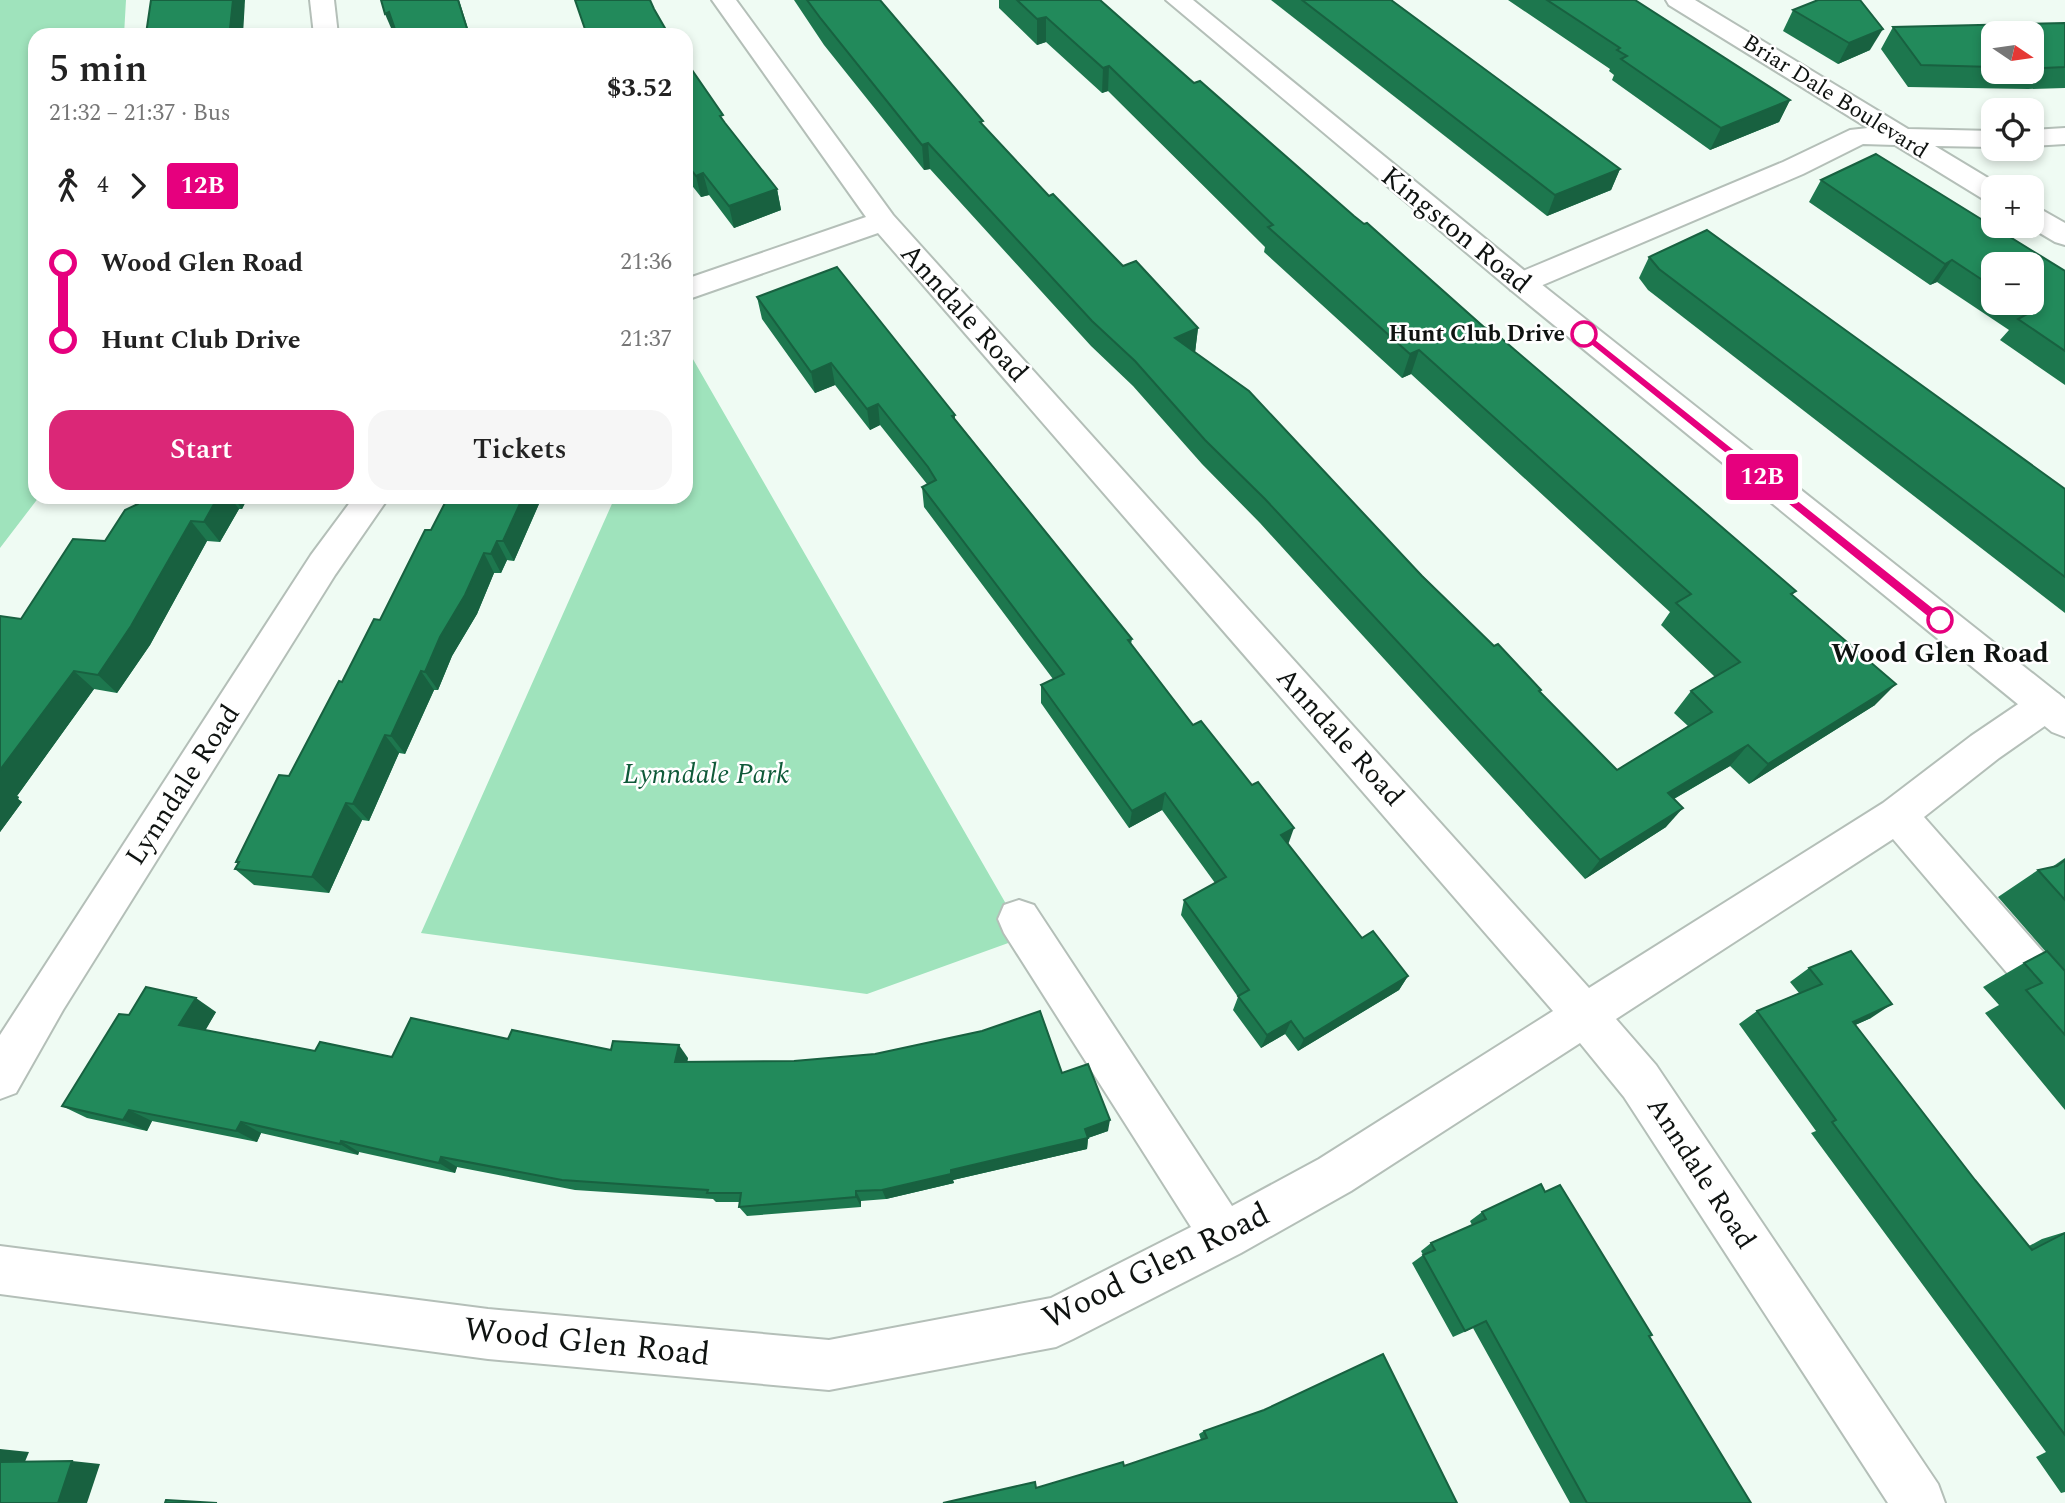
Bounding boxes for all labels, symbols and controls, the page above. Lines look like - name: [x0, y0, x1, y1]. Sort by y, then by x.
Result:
- north arrow: [1981, 21, 2044, 84]
- map controls: [1981, 21, 2044, 315]
- street label: Briar Dale Boulevard: [1735, 26, 1935, 168]
- text: 5 min: [49, 41, 148, 99]
- text: $3.52: [607, 68, 672, 108]
- text: 21:32 – 21:37 · Bus: [49, 96, 231, 131]
- button: locate: [1981, 98, 2044, 161]
- street label: Kingston Road: [1371, 156, 1541, 304]
- icon: walk: [49, 167, 87, 205]
- icon: forward: [119, 167, 157, 205]
- text: 4: [97, 168, 109, 203]
- text: 12B: [181, 168, 224, 204]
- button: +: [1981, 175, 2044, 238]
- street label: Anndale Road: [890, 234, 1038, 392]
- text: Wood Glen Road: [101, 243, 303, 283]
- text: 21:36: [620, 245, 672, 280]
- button: −: [1981, 252, 2044, 315]
- place label: Hunt Club Drive: [1388, 317, 1565, 352]
- text: Hunt Club Drive: [101, 320, 301, 360]
- marker: Hunt Club Drive: [1571, 321, 1597, 347]
- text: 21:37: [620, 322, 672, 357]
- button: Start: [49, 410, 354, 490]
- button: Tickets: [368, 410, 672, 490]
- line badge: 12B: [1722, 454, 1802, 500]
- text: 12B: [1740, 459, 1784, 495]
- marker: Wood Glen Road: [1927, 607, 1953, 633]
- place label: Wood Glen Road: [1831, 632, 2049, 675]
- street label: Anndale Road: [1266, 658, 1414, 816]
- street label: Lynndale Road: [115, 696, 251, 874]
- park label: Lynndale Park: [623, 753, 789, 796]
- street label: Anndale Road: [1635, 1088, 1767, 1258]
- street label: Wood Glen Road: [1034, 1189, 1278, 1343]
- street label: Wood Glen Road: [461, 1304, 713, 1380]

